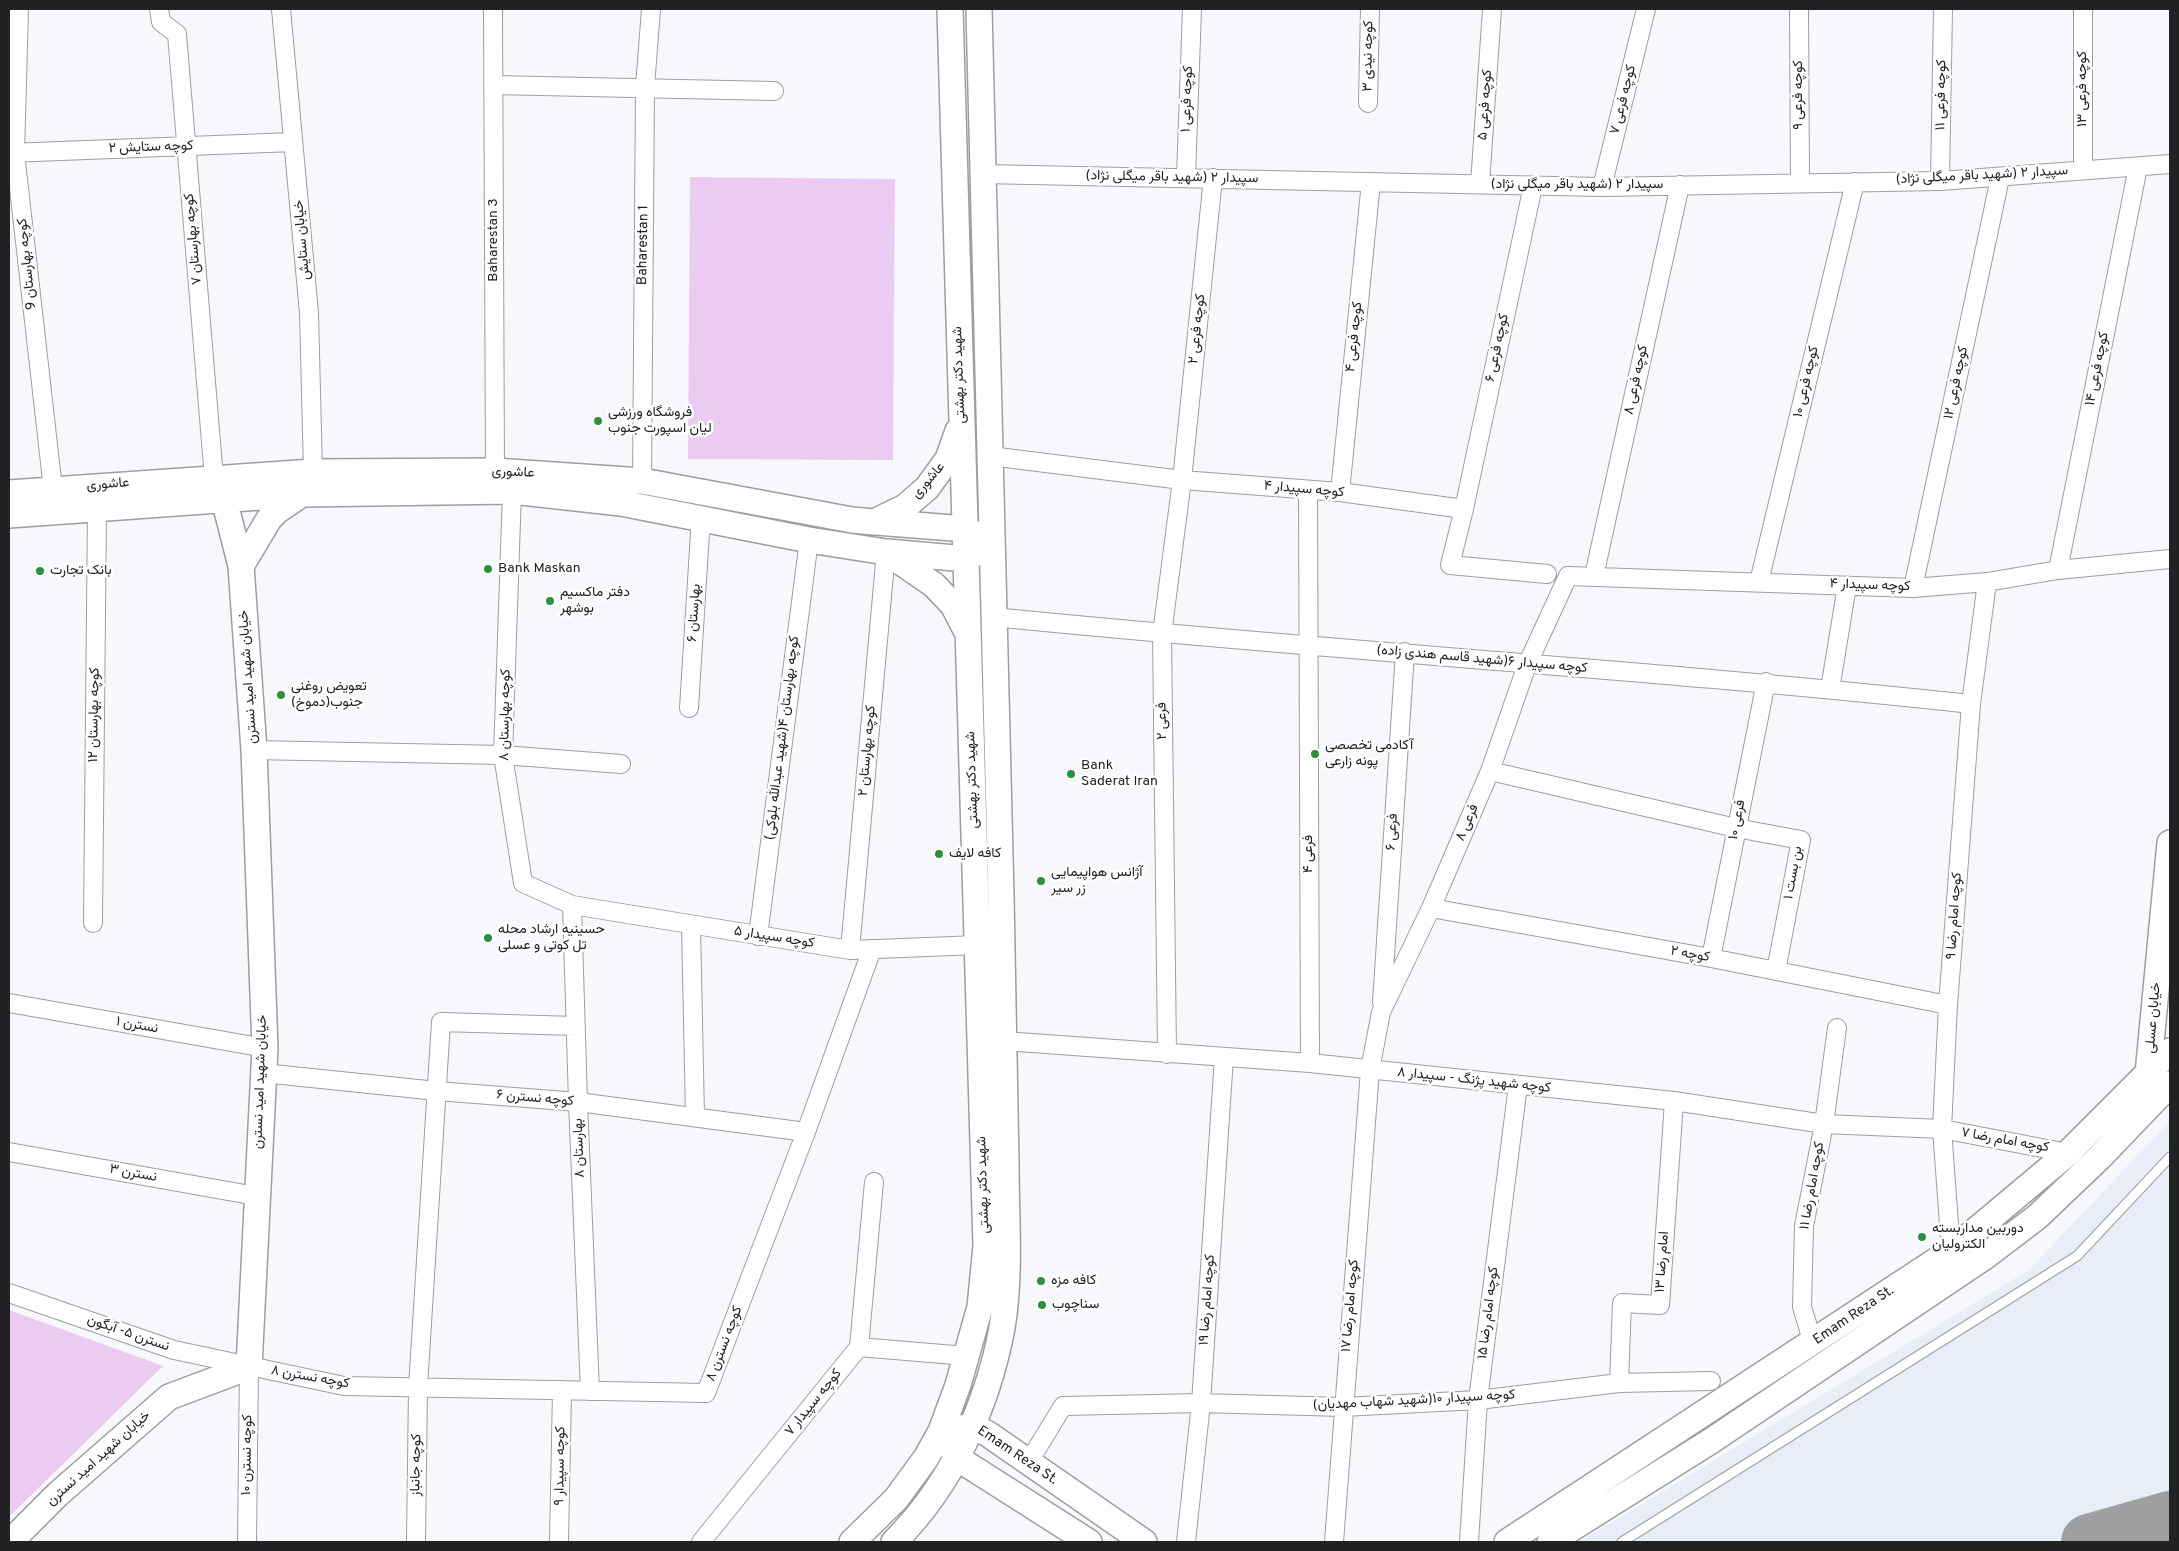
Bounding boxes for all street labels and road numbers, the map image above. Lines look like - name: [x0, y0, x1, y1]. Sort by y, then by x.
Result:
- street label: کوچه نیدی ۳: [1360, 20, 1378, 92]
- street label: کوچه فرعی ۱۳: [2075, 51, 2091, 127]
- street label: کوچه فرعی ۱۱: [1933, 59, 1951, 131]
- street label: کوچه فرعی ۹: [1791, 60, 1807, 130]
- street label: کوچه فرعی ۷: [1607, 64, 1641, 136]
- street label: کوچه فرعی ۱: [1178, 65, 1198, 133]
- street label: کوچه فرعی ۵: [1475, 69, 1497, 141]
- street label: کوچه ستایش ۲: [108, 138, 194, 158]
- street label: سپیدار ۲ (شهید باقر میگلی نژاد): [1895, 163, 2069, 189]
- street label: سپیدار ۲ (شهید باقر میگلی نژاد): [1086, 168, 1258, 188]
- street label: سپیدار ۲ (شهید باقر میگلی نژاد): [1491, 177, 1663, 193]
- street label: کوچه بهارستان ۷: [182, 192, 206, 286]
- street label: Baharestan 3: [486, 198, 502, 282]
- street label: خیابان ستایش: [291, 199, 315, 281]
- street label: Baharestan 1: [635, 205, 653, 285]
- street label: کوچه بهارستان 9: [15, 217, 41, 311]
- street label: کوچه فرعی ۲: [1186, 293, 1210, 365]
- street label: کوچه فرعی ۴: [1343, 301, 1367, 373]
- street label: کوچه فرعی ۶: [1483, 312, 1513, 384]
- street label: شهید دکتر بهشتی: [950, 326, 970, 424]
- street label: کوچه فرعی ۱۴: [2083, 331, 2113, 407]
- street label: کوچه فرعی ۸: [1621, 344, 1653, 416]
- street label: کوچه فرعی ۱۰: [1791, 345, 1823, 419]
- street label: کوچه فرعی ۱۲: [1941, 345, 1973, 421]
- street label: عاشوری: [909, 459, 949, 503]
- street label: عاشوری: [491, 463, 535, 483]
- street label: عاشوری: [86, 475, 130, 495]
- street label: کوچه سپیدار ۴: [1263, 478, 1345, 502]
- street label: کوچه سپیدار ۴: [1829, 576, 1911, 596]
- street label: بهارستان ۶: [685, 583, 705, 643]
- street label: خیابان شهید امید نسترن: [236, 609, 262, 745]
- street label: کوچه بهارستان ۴(شهید عبدالله بلوکی): [762, 635, 804, 841]
- street label: کوچه سپیدار ۶(شهید قاسم هندی زاده): [1376, 642, 1588, 678]
- street label: کوچه بهارستان ۱۲: [86, 667, 104, 763]
- street label: کوچه بهارستان ۸: [497, 669, 515, 761]
- street label: فرعی ۲: [1154, 702, 1172, 740]
- street label: کوچه بهارستان ۲: [856, 705, 880, 797]
- street label: شهید دکتر بهشتی: [963, 731, 983, 829]
- street label: فرعی ۱۰: [1726, 799, 1750, 841]
- street label: فرعی ۸: [1453, 802, 1483, 844]
- street label: فرعی ۶: [1383, 813, 1403, 851]
- street label: فرعی ۴: [1301, 835, 1317, 873]
- street label: بن بست ۱: [1781, 845, 1807, 901]
- street label: کوچه امام رضا ۹: [1944, 872, 1966, 960]
- street label: کوچه سپیدار ۵: [733, 923, 815, 953]
- street label: کوچه ۲: [1669, 943, 1711, 967]
- street label: خیابان عسلی: [2143, 982, 2165, 1054]
- street label: نسترن ۱: [115, 1014, 159, 1038]
- street label: خیابان شهید امید نسترن: [250, 1015, 272, 1149]
- street label: کوچه شهید پژنگ - سپیدار ۸: [1397, 1065, 1551, 1097]
- street label: کوچه نسترن ۶: [496, 1087, 574, 1111]
- street label: بهارستان ۸: [571, 1118, 589, 1178]
- street label: کوچه امام رضا ۷: [1960, 1125, 2050, 1157]
- street label: شهید دکتر بهشتی: [974, 1136, 994, 1234]
- street label: کوچه امام رضا ۱۱: [1797, 1141, 1829, 1231]
- street label: نسترن ۳: [108, 1162, 158, 1186]
- street label: امام رضا ۱۳: [1652, 1231, 1674, 1293]
- street label: کوچه امام رضا ۱۹: [1196, 1254, 1220, 1346]
- street label: کوچه امام رضا ۱۷: [1339, 1259, 1363, 1353]
- street label: کوچه امام رضا ۱۵: [1475, 1266, 1503, 1360]
- street label: Emam Reza St.: [1811, 1283, 1897, 1349]
- street label: کوچه نسترن ۸: [703, 1304, 747, 1384]
- street label: نسترن ۵- آبگون: [85, 1312, 171, 1356]
- street label: کوچه نسترن ۸: [270, 1363, 350, 1393]
- street label: کوچه سپیدار ۷: [782, 1366, 846, 1440]
- street label: کوچه سپیدار ۱۰(شهید شهاب مهدیان): [1312, 1387, 1516, 1415]
- street label: خیابان شهید امید نسترن: [43, 1408, 155, 1510]
- street label: کوچه نسترن ۱۰: [239, 1414, 257, 1496]
- street label: Emam Reza St.: [974, 1423, 1060, 1489]
- street label: کوچه سپیدار ۹: [552, 1426, 570, 1506]
- street label: کوچه جانباز: [408, 1434, 426, 1496]

